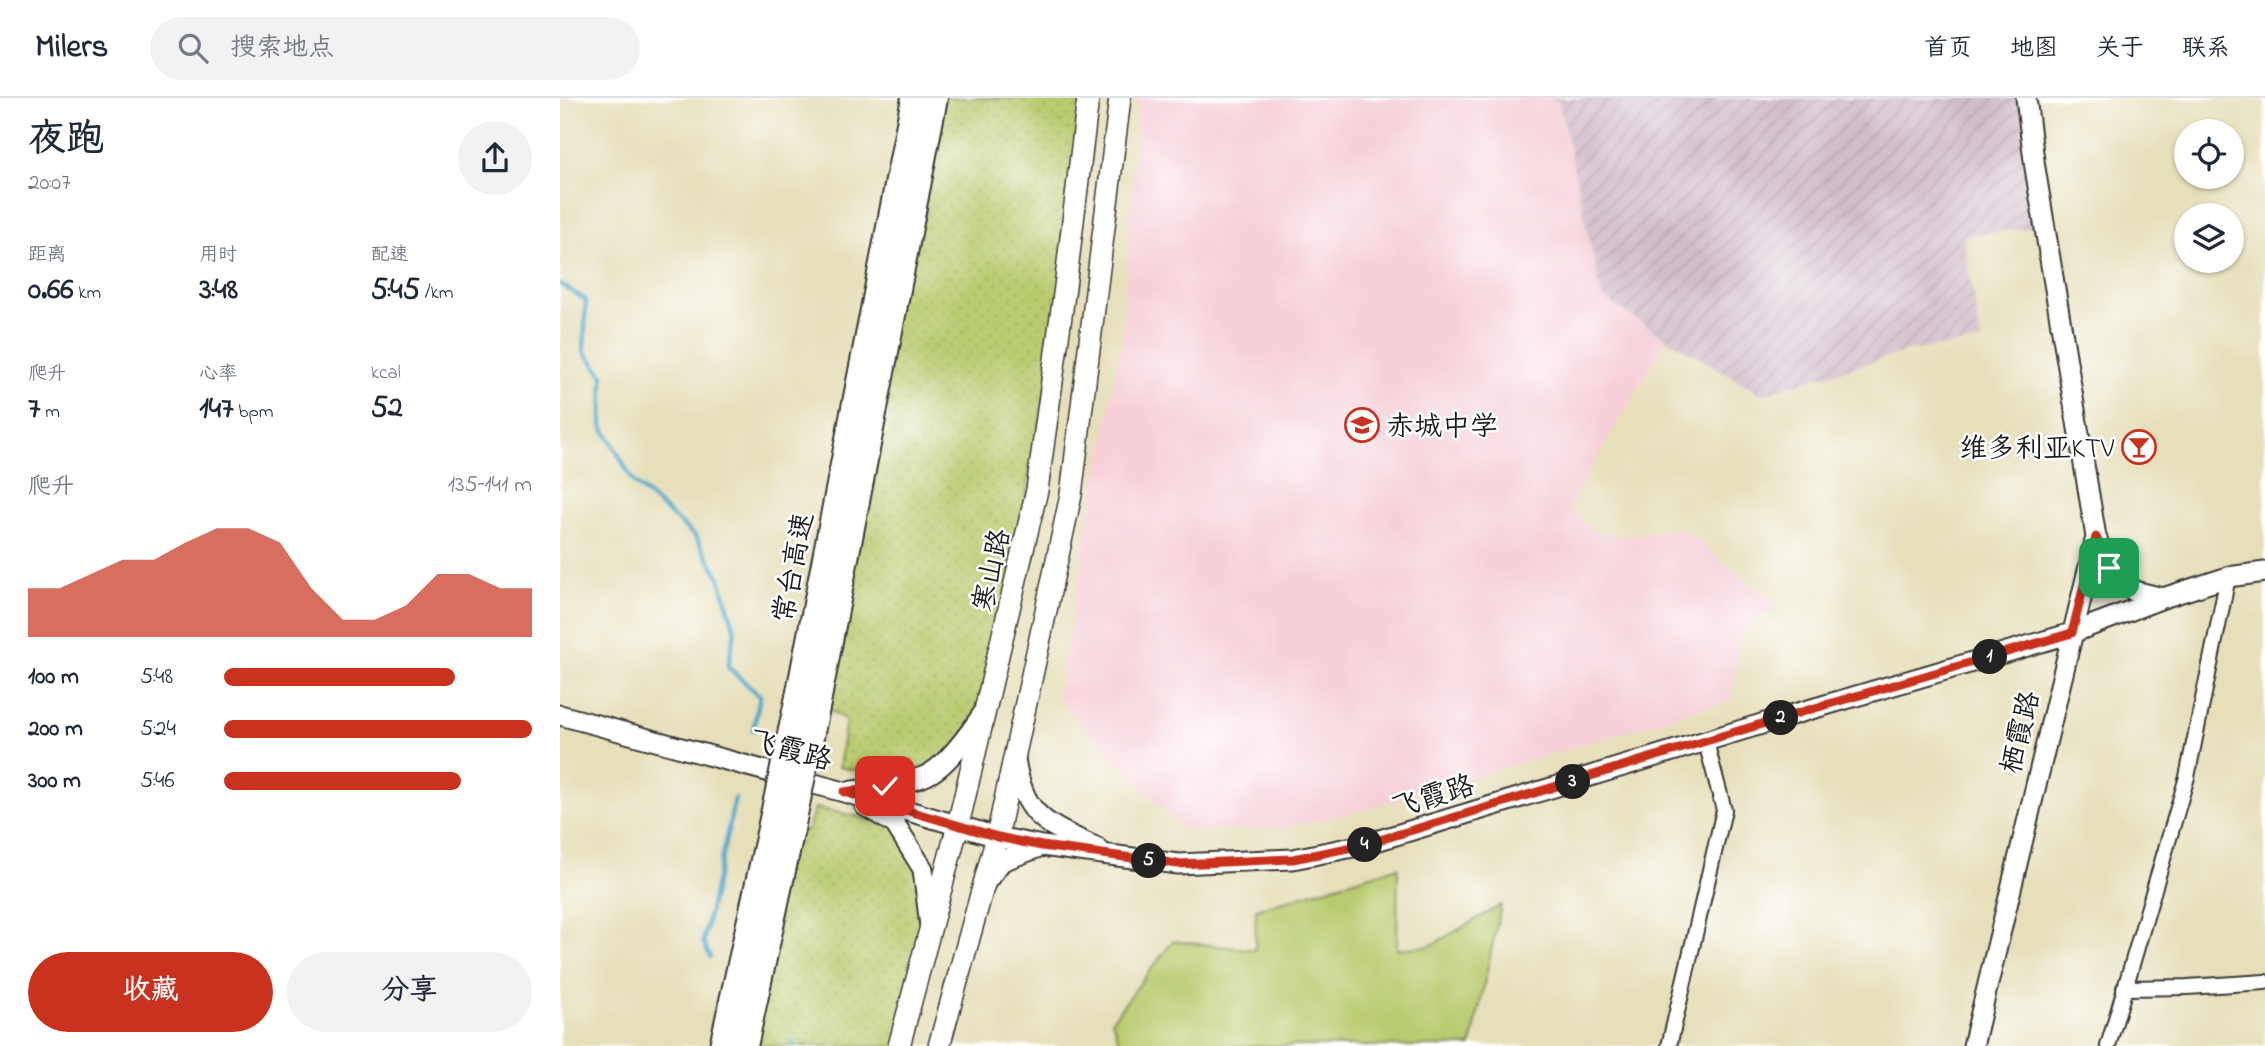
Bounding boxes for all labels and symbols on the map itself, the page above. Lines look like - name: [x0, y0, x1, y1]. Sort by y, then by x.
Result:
- school or university icon: 赤城中学: [1343, 406, 1381, 444]
- place label: 赤城中学: [1386, 408, 1498, 449]
- bar icon: 维多利亚KTV: [2120, 428, 2158, 466]
- place label: 维多利亚KTV: [1959, 430, 2115, 471]
- street label: 常台高速: [765, 509, 826, 627]
- street label: 寒山路: [964, 525, 1023, 616]
- pin: [2079, 538, 2139, 598]
- pin: 1: [1972, 640, 2008, 674]
- street label: 栖霞路: [1992, 687, 2052, 779]
- pin: 2: [1764, 700, 1798, 736]
- street label: 飞霞路: [744, 722, 836, 783]
- pin: [855, 756, 915, 816]
- pin: 3: [1556, 764, 1590, 800]
- street label: 飞霞路: [1388, 766, 1480, 830]
- pin: 4: [1348, 828, 1382, 862]
- pin: 5: [1132, 844, 1166, 878]

